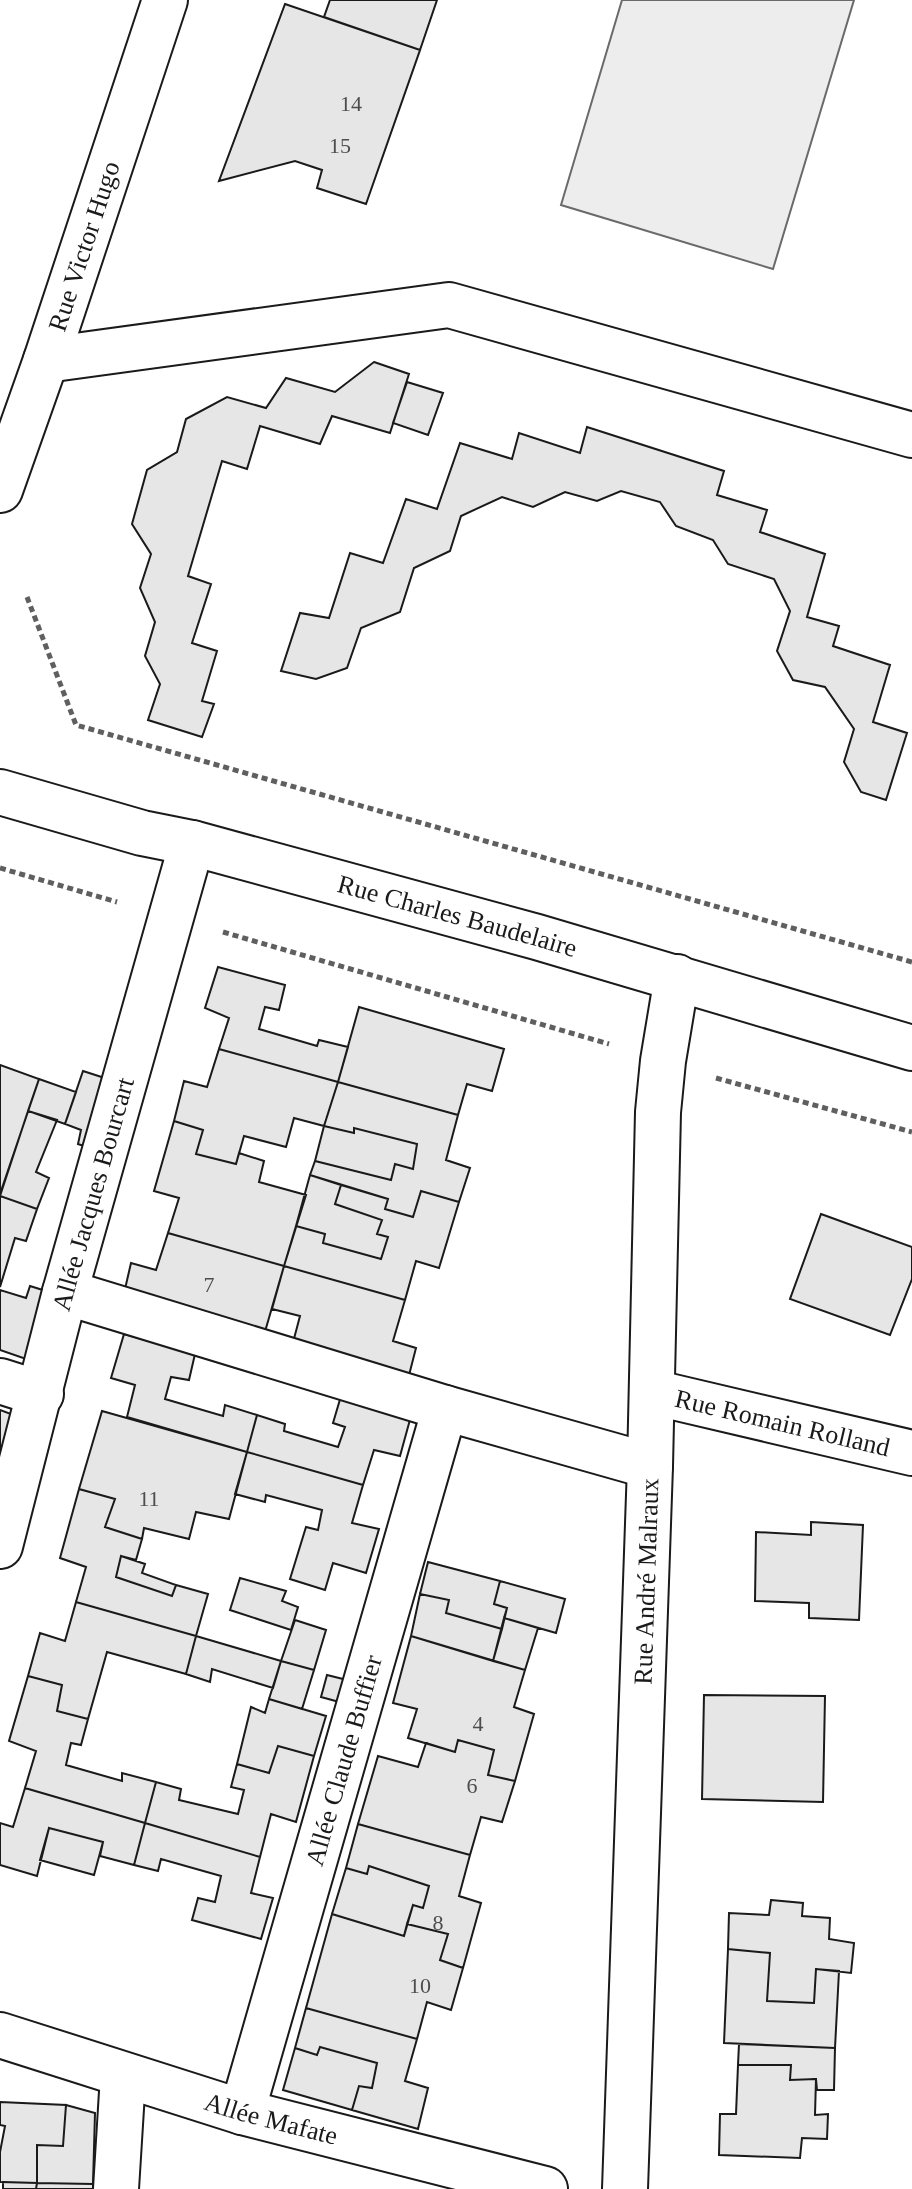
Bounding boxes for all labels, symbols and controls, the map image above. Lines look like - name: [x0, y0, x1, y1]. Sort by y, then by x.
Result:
- house number: 14: [340, 91, 362, 116]
- house number: 15: [329, 133, 351, 158]
- street label: Rue Victor Hugo: [42, 157, 125, 335]
- street label: Rue Charles Baudelaire: [335, 869, 581, 963]
- street label: Allée Jacques Bourcart: [46, 1073, 140, 1314]
- house number: 7: [204, 1272, 215, 1297]
- street label: Rue Romain Rolland: [672, 1383, 893, 1462]
- street label: Rue André Malraux: [628, 1478, 664, 1685]
- house number: 11: [138, 1486, 160, 1511]
- street label: Allée Claude Buffier: [299, 1651, 388, 1869]
- house number: 4: [473, 1711, 484, 1736]
- house number: 6: [467, 1773, 478, 1798]
- house number: 8: [433, 1910, 444, 1935]
- house number: 10: [409, 1973, 431, 1998]
- street label: Allée Mafate: [201, 2087, 341, 2150]

